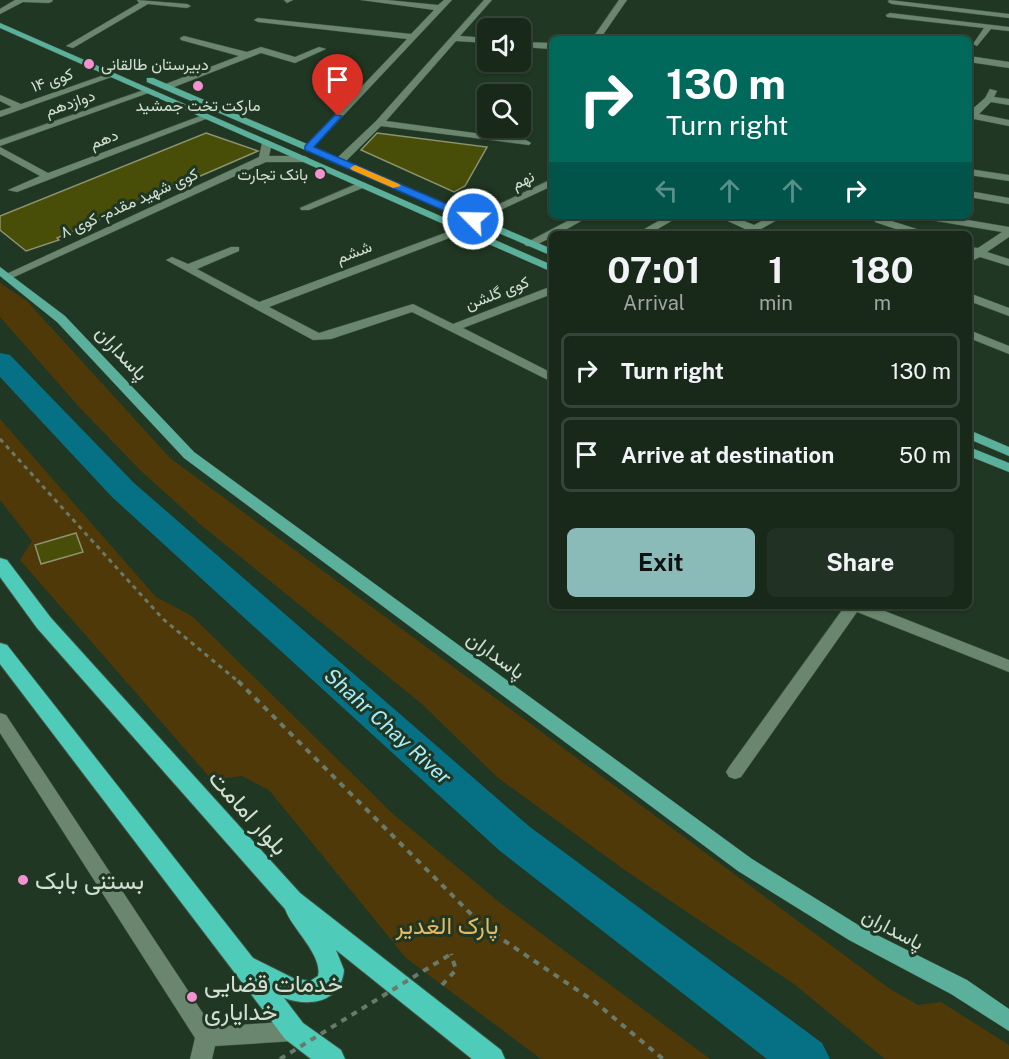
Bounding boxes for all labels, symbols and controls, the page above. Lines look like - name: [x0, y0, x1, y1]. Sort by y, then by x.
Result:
- map controls: [477, 18, 531, 138]
- button: sound: [477, 18, 531, 72]
- pin: [312, 54, 363, 116]
- place label: دبیرستان طالقانی: [101, 55, 209, 75]
- marker: دبیرستان طالقانی: [82, 57, 96, 71]
- text: 130 m: [666, 59, 786, 108]
- icon: right: [567, 60, 645, 138]
- icon: arrive: [321, 63, 354, 96]
- street label: کوی ۱۴: [28, 64, 76, 97]
- marker: مارکت تخت جمشید: [191, 79, 205, 93]
- button: search: [477, 84, 531, 138]
- street label: دوازدهم: [43, 86, 98, 121]
- place label: مارکت تخت جمشید: [136, 96, 260, 116]
- text: Turn right: [666, 109, 789, 141]
- street label: دهم: [87, 125, 121, 154]
- street label: کوی شهید مقدم- کوی ۸: [57, 164, 201, 243]
- place label: بانک تجارت: [237, 165, 308, 185]
- marker: بانک تجارت: [313, 167, 327, 181]
- street label: نهم: [509, 167, 538, 194]
- icon: left: [650, 174, 683, 207]
- icon: ahead: [713, 174, 746, 207]
- icon: ahead: [776, 174, 809, 207]
- icon: right: [839, 174, 872, 207]
- position arrow: [441, 187, 505, 251]
- street label: ششم: [334, 237, 375, 268]
- text: 07:01: [607, 249, 701, 291]
- text: 1: [768, 249, 784, 291]
- text: 180: [851, 249, 914, 291]
- street label: کوی گلشن: [462, 272, 532, 315]
- text: Arrival: [623, 291, 685, 315]
- text: min: [759, 291, 793, 315]
- text: m: [874, 291, 891, 315]
- street label: پاسداران: [89, 321, 153, 387]
- icon: right: [570, 354, 603, 387]
- text: Turn right: [621, 358, 724, 384]
- text: 130 m: [890, 358, 951, 384]
- icon: arrive: [570, 438, 603, 471]
- text: Arrive at destination: [621, 442, 834, 468]
- text: 50 m: [899, 442, 951, 468]
- button: Exit: [567, 528, 755, 597]
- button: Share: [767, 528, 954, 597]
- street label: پاسداران: [461, 626, 530, 686]
- water label: Shahr Chay River: [319, 663, 457, 790]
- street label: بلوار امامت: [202, 764, 294, 862]
- place label: بستنی بابک: [35, 866, 144, 895]
- marker: بستنی بابک: [16, 873, 30, 887]
- street label: پاسداران: [857, 903, 928, 957]
- park label: پارک الغدیر: [394, 911, 499, 942]
- place label: خدمات قضایی خدایاری: [204, 969, 343, 1027]
- marker: خدمات قضایی خدایاری: [185, 990, 199, 1004]

